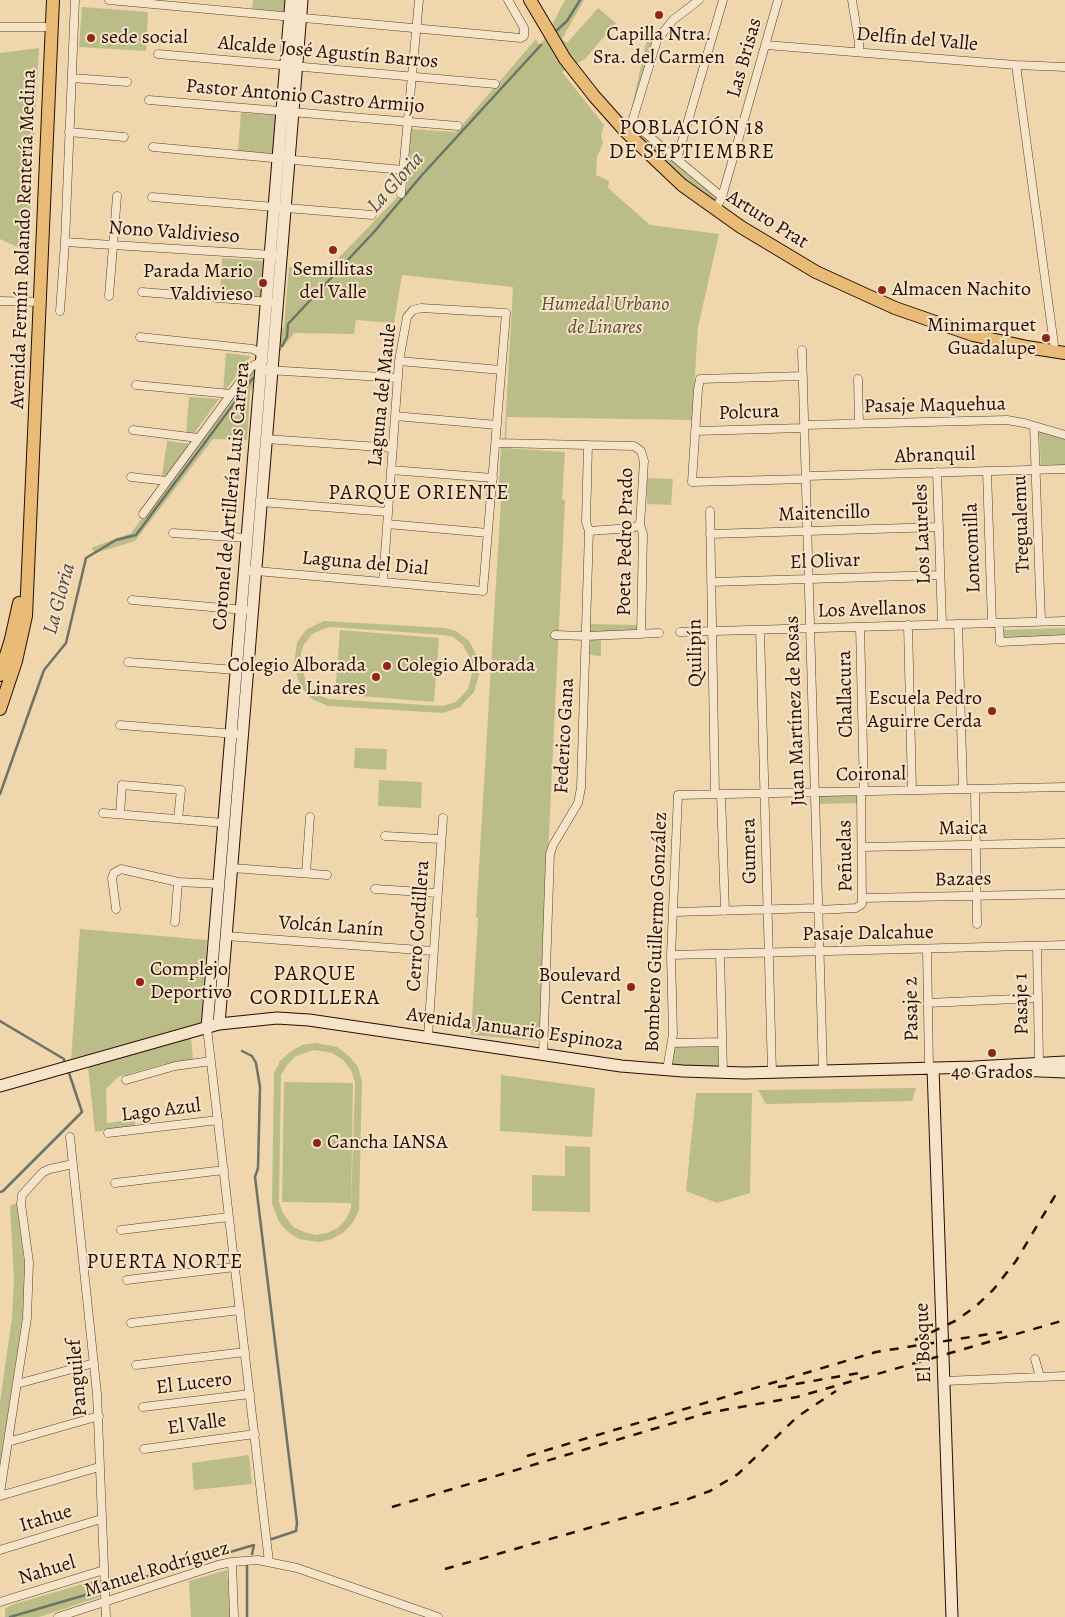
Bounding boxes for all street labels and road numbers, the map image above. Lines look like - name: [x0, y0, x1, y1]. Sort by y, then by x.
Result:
- street label: Las Brisas: [722, 15, 768, 101]
- street label: Delfín del Valle: [855, 23, 979, 57]
- street label: Alcalde José Agustín Barros: [217, 31, 439, 75]
- street label: Avenida Fermín Rolando Rentería Medina: [6, 69, 42, 409]
- street label: Pastor Antonio Castro Armijo: [185, 75, 425, 119]
- street label: Arturo Prat: [722, 185, 812, 255]
- street label: Nono Valdivieso: [108, 216, 240, 250]
- street label: Laguna del Maule: [364, 322, 402, 468]
- street label: Coronel de Artillería Luis Carrera: [208, 361, 256, 631]
- street label: Pasaje Maquehua: [864, 393, 1006, 419]
- street label: Polcura: [718, 400, 780, 426]
- street label: Abranquil: [894, 443, 976, 469]
- street label: Poeta Pedro Prado: [613, 468, 639, 616]
- street label: Tregualemu: [1008, 475, 1036, 573]
- street label: Los Laureles: [909, 483, 937, 585]
- street label: Maitencillo: [778, 500, 870, 528]
- street label: Loncomilla: [959, 502, 987, 594]
- street label: Laguna del Dial: [301, 547, 429, 581]
- street label: El Olivar: [789, 549, 861, 575]
- street label: Los Avellanos: [817, 596, 927, 624]
- street label: Juan Martínez de Rosas: [781, 615, 811, 807]
- street label: Quilipín: [683, 619, 709, 687]
- street label: Challacura: [833, 650, 859, 738]
- street label: Federico Gana: [550, 677, 580, 795]
- street label: Coironal: [836, 762, 906, 788]
- street label: Bombero Guillermo González: [641, 811, 673, 1053]
- street label: Maica: [938, 817, 988, 841]
- street label: Gumera: [737, 818, 763, 884]
- street label: Peñuelas: [833, 820, 859, 892]
- street label: Cerro Cordillera: [402, 860, 436, 992]
- street label: Bazaes: [934, 868, 992, 892]
- street label: Volcán Lanín: [278, 911, 384, 943]
- street label: Pasaje Dalcahue: [802, 921, 934, 947]
- street label: Pasaje 1: [1009, 973, 1035, 1035]
- street label: Pasaje 2: [899, 976, 925, 1042]
- street label: Avenida Januario Espinoza: [405, 1003, 625, 1057]
- street label: Lago Azul: [120, 1094, 202, 1128]
- street label: El Bosque: [911, 1302, 937, 1384]
- street label: Panguilef: [63, 1338, 93, 1418]
- street label: El Lucero: [155, 1367, 233, 1401]
- street label: El Valle: [166, 1409, 228, 1441]
- street label: Itahue: [17, 1500, 75, 1538]
- street label: Manuel Rodríguez: [82, 1537, 232, 1603]
- street label: Nahuel: [15, 1551, 79, 1591]

